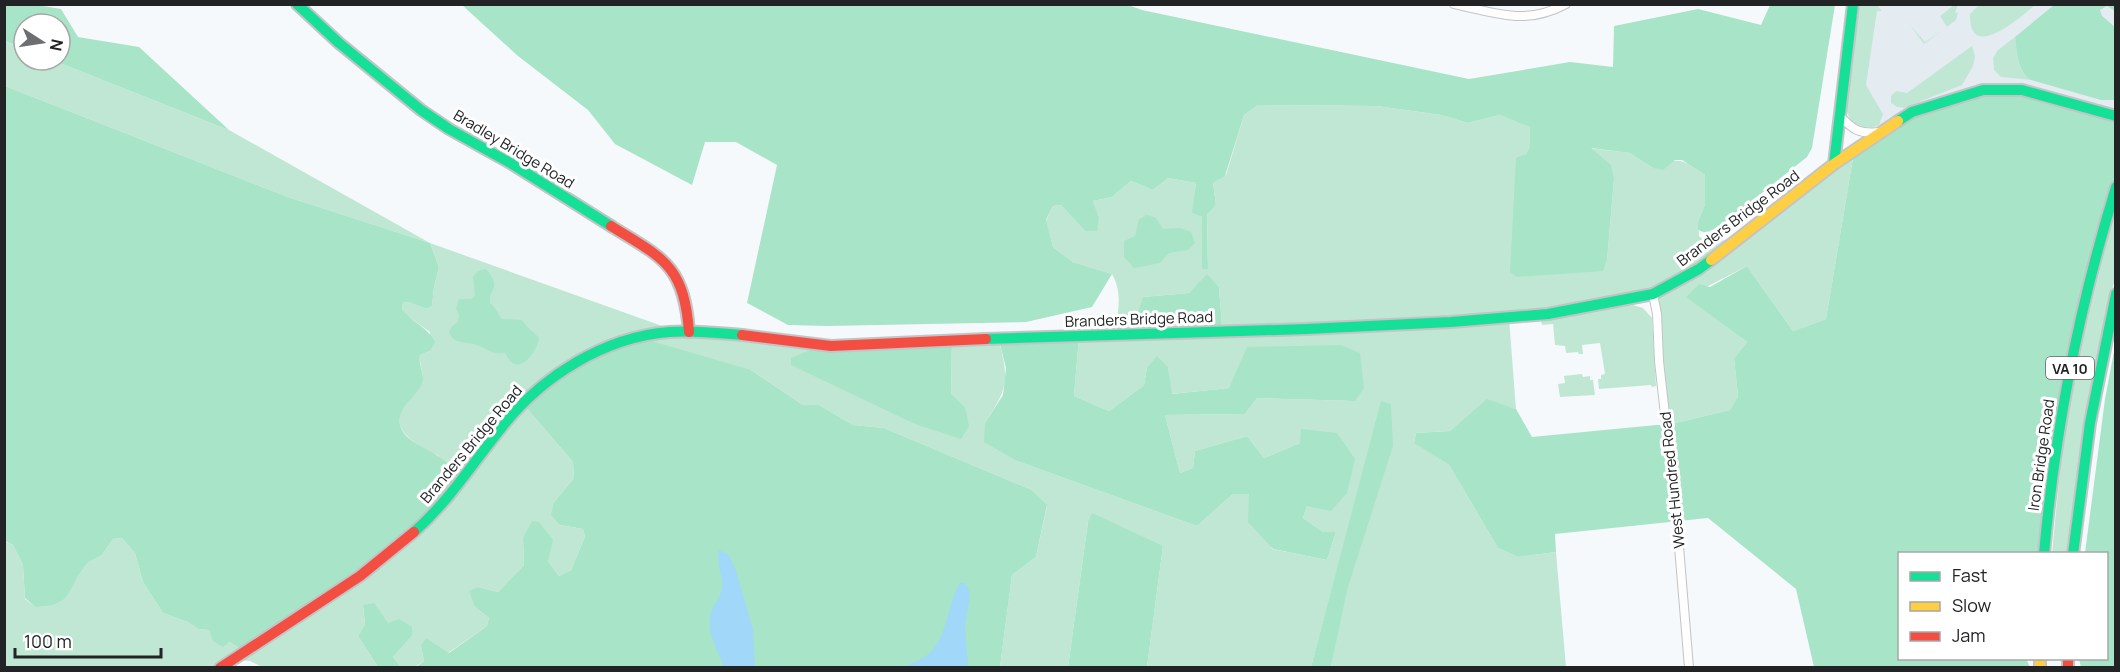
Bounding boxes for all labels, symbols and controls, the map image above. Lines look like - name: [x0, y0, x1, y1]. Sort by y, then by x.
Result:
- north arrow: [12, 12, 72, 72]
- text: N: [45, 37, 69, 53]
- street label: Bradley Bridge Road: [450, 105, 578, 193]
- street label: Branders Bridge Road: [1672, 165, 1804, 271]
- street label: Branders Bridge Road: [1065, 306, 1213, 332]
- road number: VA 10: [2046, 357, 2094, 379]
- street label: Branders Bridge Road: [415, 380, 527, 508]
- street label: Iron Bridge Road: [2023, 398, 2059, 512]
- street label: West Hundred Road: [1654, 411, 1690, 549]
- legend: [1898, 552, 2108, 660]
- text: Fast: [1952, 563, 1987, 587]
- text: Slow: [1952, 593, 1992, 617]
- scale bar: [15, 621, 160, 659]
- text: Jam: [1952, 623, 1986, 647]
- text: 100 m: [24, 629, 72, 653]

